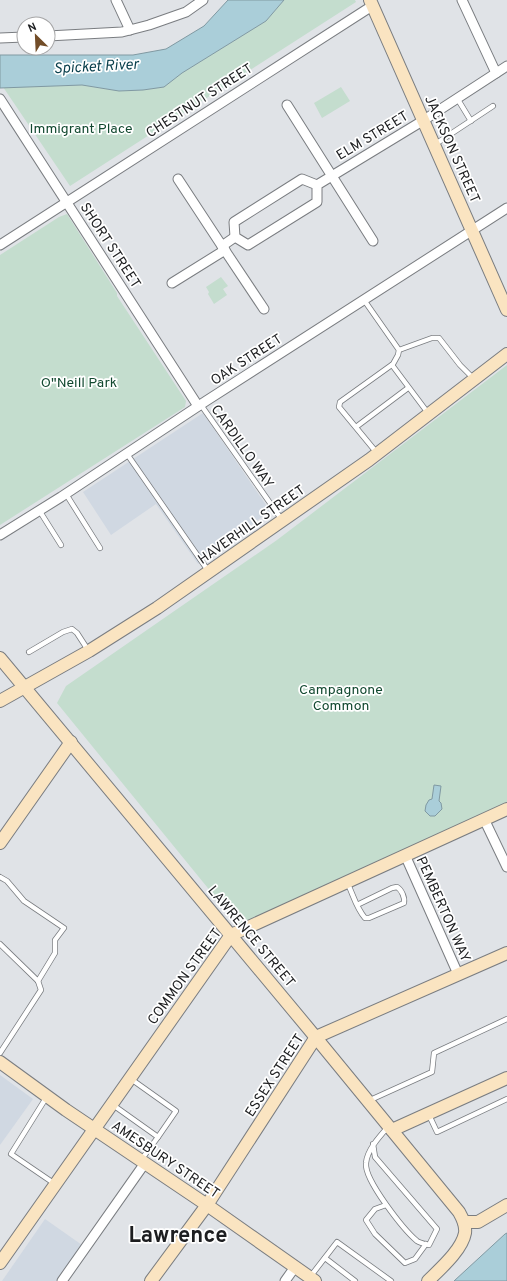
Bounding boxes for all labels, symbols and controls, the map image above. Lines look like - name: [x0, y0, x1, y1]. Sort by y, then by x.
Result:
- north arrow: [16, 16, 56, 56]
- text: N: [26, 20, 39, 36]
- water label: Spicket River: [53, 56, 140, 79]
- street label: CHESTNUT STREET: [143, 60, 256, 142]
- street label: JACKSON STREET: [420, 93, 483, 206]
- street label: ELM STREET: [334, 108, 412, 164]
- park label: Immigrant Place: [29, 121, 133, 138]
- street label: SHORT STREET: [76, 200, 144, 292]
- street label: OAK STREET: [208, 331, 286, 390]
- park label: O"Neill Park: [41, 375, 117, 392]
- street label: CARDILLO WAY: [207, 402, 277, 492]
- street label: HAVERHILL STREET: [195, 482, 309, 569]
- park label: Campagnone Common: [299, 682, 383, 715]
- street label: PEMBERTON WAY: [412, 854, 474, 965]
- street label: LAWRENCE STREET: [203, 883, 298, 991]
- street label: COMMON STREET: [145, 925, 226, 1028]
- street label: ESSEX STREET: [242, 1031, 308, 1121]
- street label: AMESBURY STREET: [108, 1118, 223, 1203]
- district label: Lawrence: [128, 1223, 228, 1250]

